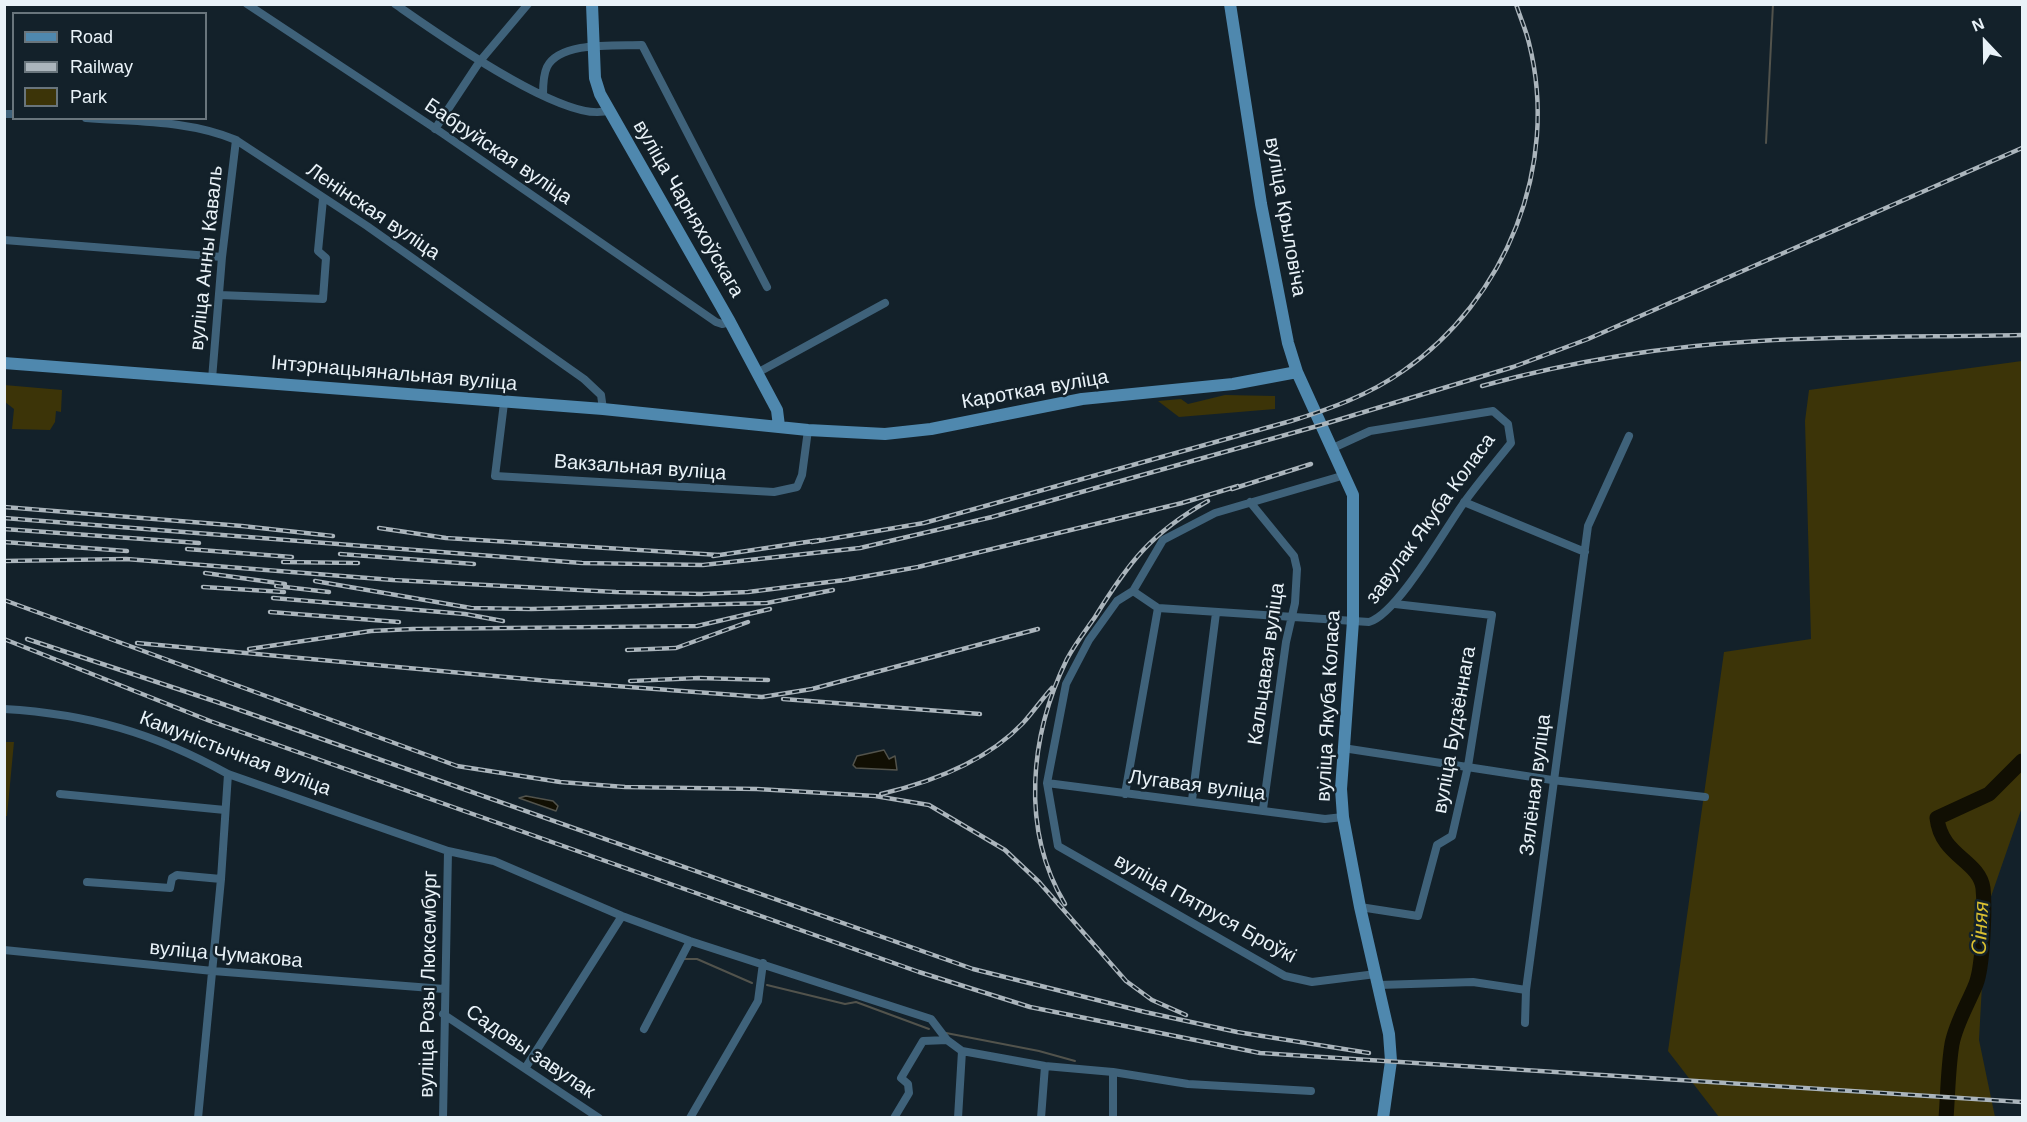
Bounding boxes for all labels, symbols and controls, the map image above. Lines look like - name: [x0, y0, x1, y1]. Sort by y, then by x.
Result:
- legend: [12, 12, 207, 120]
- north arrow: [1955, 12, 2015, 72]
- text: N: [1970, 15, 1987, 35]
- text: Road: [70, 27, 113, 47]
- text: Railway: [70, 57, 133, 77]
- text: Park: [70, 87, 107, 107]
- street label: Бабруйская вуліца: [420, 94, 576, 210]
- street label: вуліца Чарняхоўскага: [627, 116, 749, 302]
- street label: вуліца Крыловіча: [1259, 136, 1311, 298]
- street label: Ленінская вуліца: [302, 158, 444, 266]
- street label: вуліца Анны Каваль: [185, 164, 229, 352]
- street label: Інтэрнацыянальная вуліца: [270, 351, 518, 397]
- street label: Кароткая вуліца: [960, 365, 1110, 415]
- street label: завулак Якуба Коласа: [1361, 429, 1501, 609]
- street label: Вакзальная вуліца: [553, 450, 727, 486]
- street label: Кальцавая вуліца: [1244, 581, 1290, 747]
- street label: вуліца Якуба Коласа: [1312, 610, 1346, 802]
- street label: вуліца Будзённага: [1428, 645, 1482, 815]
- street label: Камуністычная вуліца: [136, 706, 334, 802]
- street label: Зялёная вуліца: [1515, 713, 1557, 857]
- street label: Лугавая вуліца: [1127, 766, 1267, 806]
- street label: вуліца Пятруся Броўкі: [1110, 849, 1300, 969]
- street label: вуліца Розы Люксембург: [415, 870, 443, 1098]
- water label: Сіняя: [1967, 900, 1995, 956]
- street label: вуліца Чумакова: [148, 936, 304, 974]
- street label: Садовы завулак: [461, 1000, 599, 1104]

